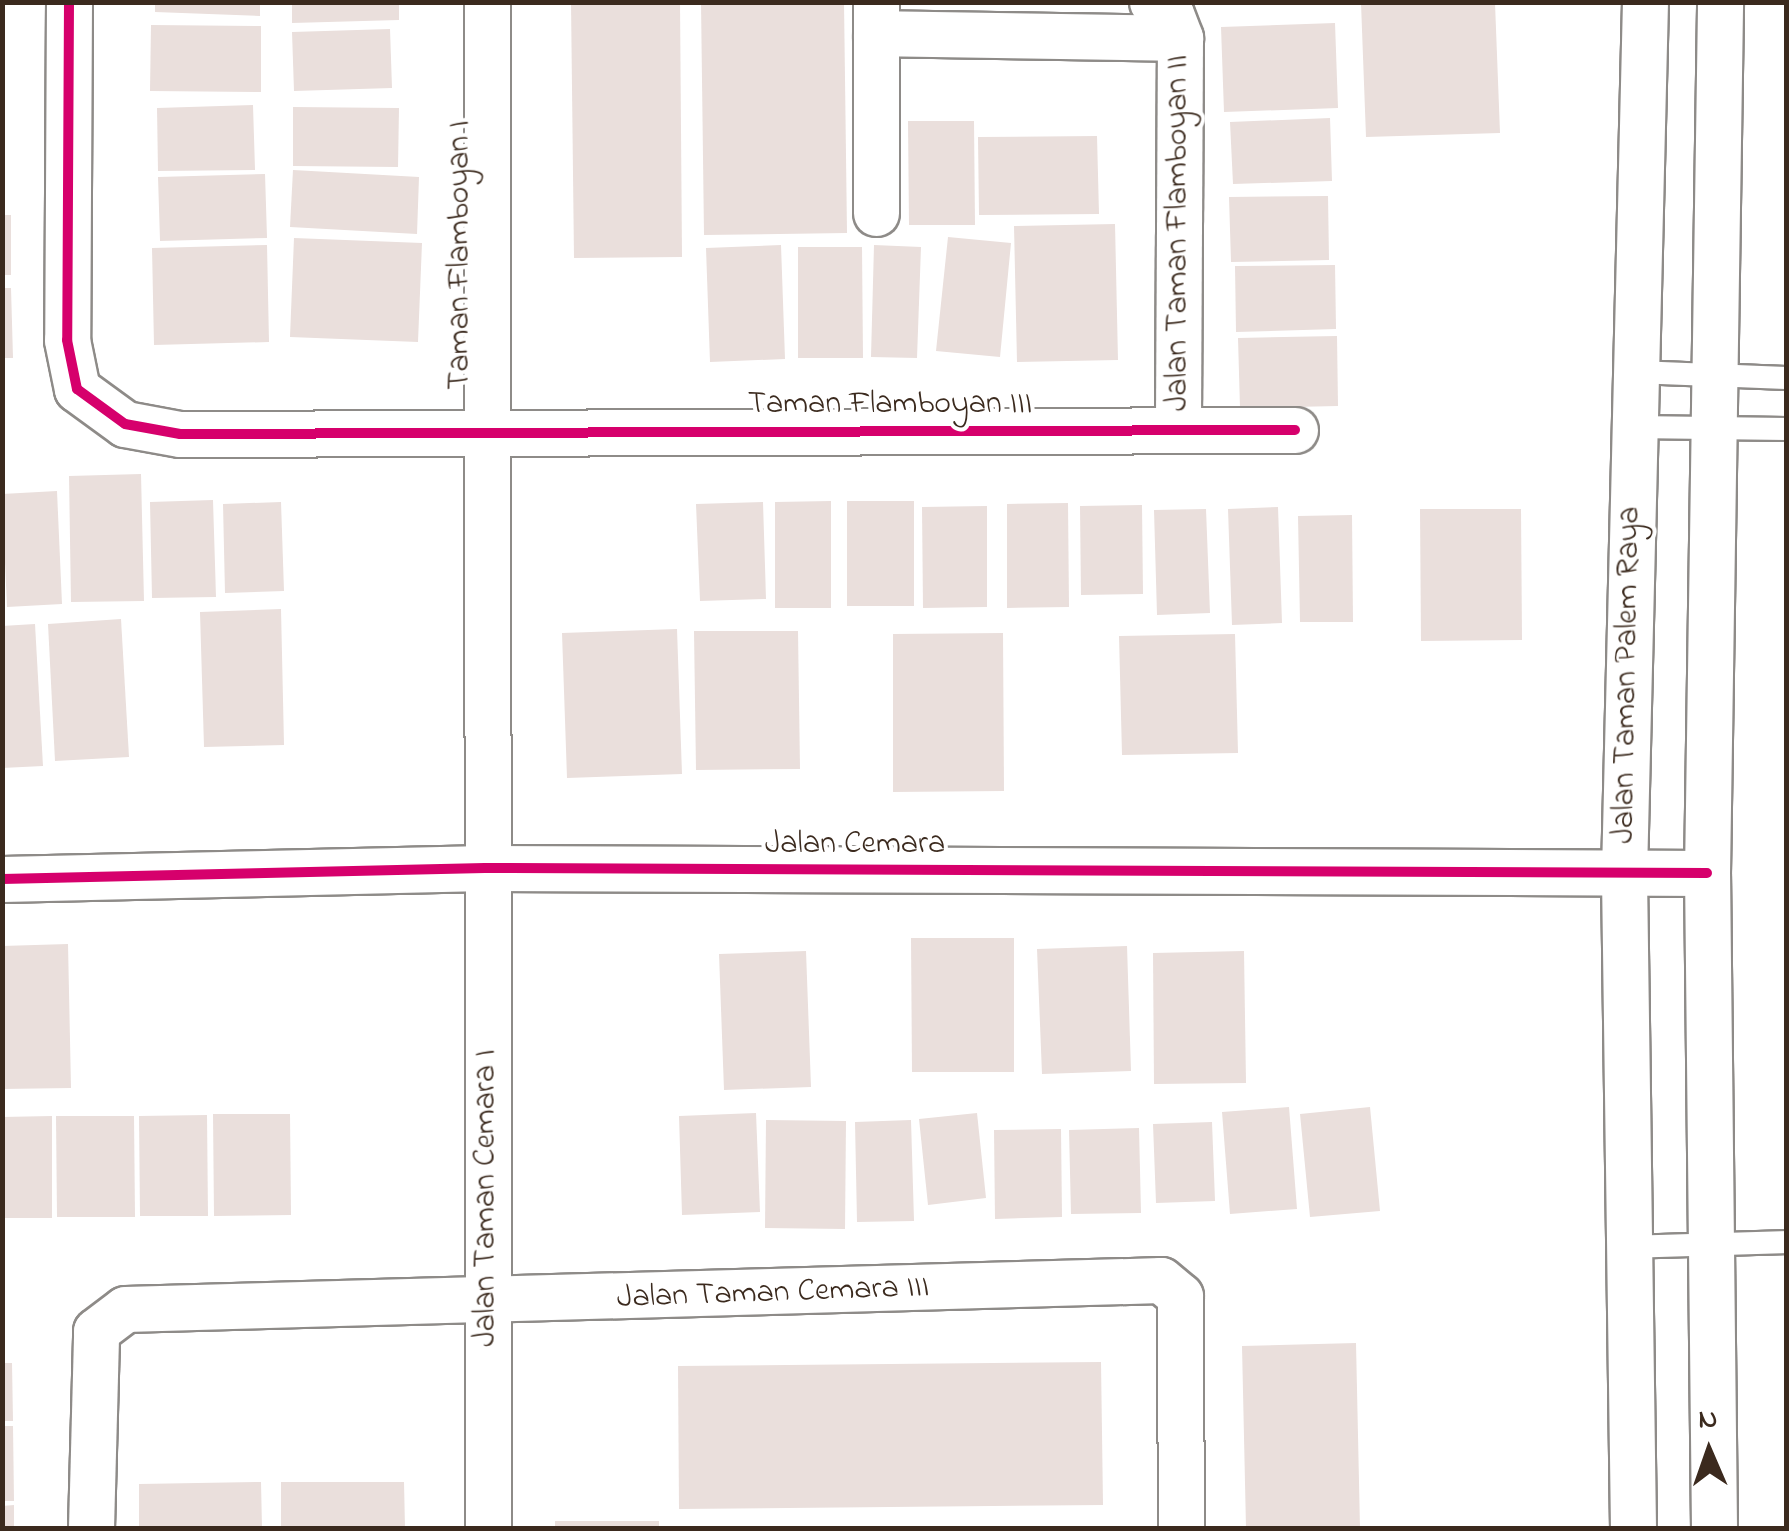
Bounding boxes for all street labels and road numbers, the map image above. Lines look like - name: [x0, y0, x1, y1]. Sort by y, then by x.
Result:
- street label: Jalan Taman Flamboyan II: [1160, 55, 1198, 411]
- street label: Taman Flamboyan I: [442, 120, 480, 390]
- street label: Taman Flamboyan III: [748, 386, 1032, 424]
- street label: Jalan Taman Palem Raya: [1606, 506, 1650, 844]
- street label: Jalan Cemara: [765, 826, 945, 864]
- street label: Jalan Taman Cemara I: [468, 1049, 506, 1347]
- street label: Jalan Taman Cemara III: [616, 1269, 930, 1319]

